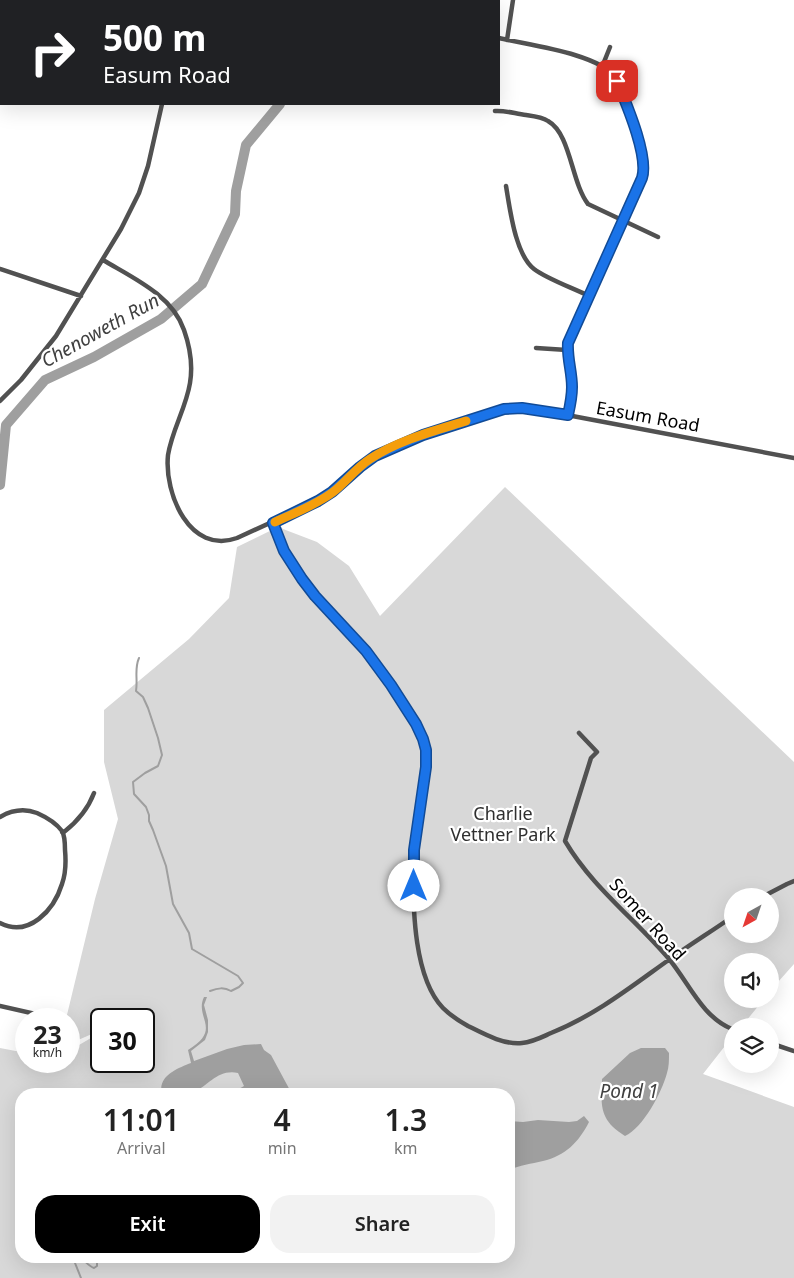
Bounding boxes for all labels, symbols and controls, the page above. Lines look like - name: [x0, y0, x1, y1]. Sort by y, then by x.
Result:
- text: 500 m: [103, 14, 206, 61]
- icon: right: [20, 20, 85, 85]
- text: Easum Road: [103, 59, 231, 89]
- pin: [596, 60, 638, 102]
- icon: arrive: [603, 67, 631, 95]
- water label: Chenoweth Run: [36, 287, 164, 373]
- street label: Easum Road: [594, 395, 702, 437]
- park label: Charlie Vettner Park: [450, 801, 556, 846]
- position arrow: [387, 859, 439, 911]
- street label: Somer Road: [605, 873, 691, 965]
- north arrow: [724, 888, 779, 942]
- map controls: [724, 888, 779, 1073]
- button: sound: [724, 953, 779, 1008]
- speed limit sign: 30: [90, 1008, 155, 1073]
- text: 23: [33, 1017, 62, 1051]
- button: layers: [724, 1018, 779, 1073]
- text: km/h: [33, 1044, 62, 1061]
- water label: Pond 1: [600, 1078, 658, 1104]
- text: 11:01: [103, 1099, 180, 1140]
- text: 4: [274, 1099, 291, 1140]
- text: 1.3: [384, 1099, 427, 1140]
- text: Arrival: [117, 1137, 166, 1159]
- text: min: [268, 1137, 297, 1159]
- text: km: [394, 1137, 418, 1159]
- button: Exit: [35, 1195, 260, 1253]
- button: Share: [270, 1195, 495, 1253]

